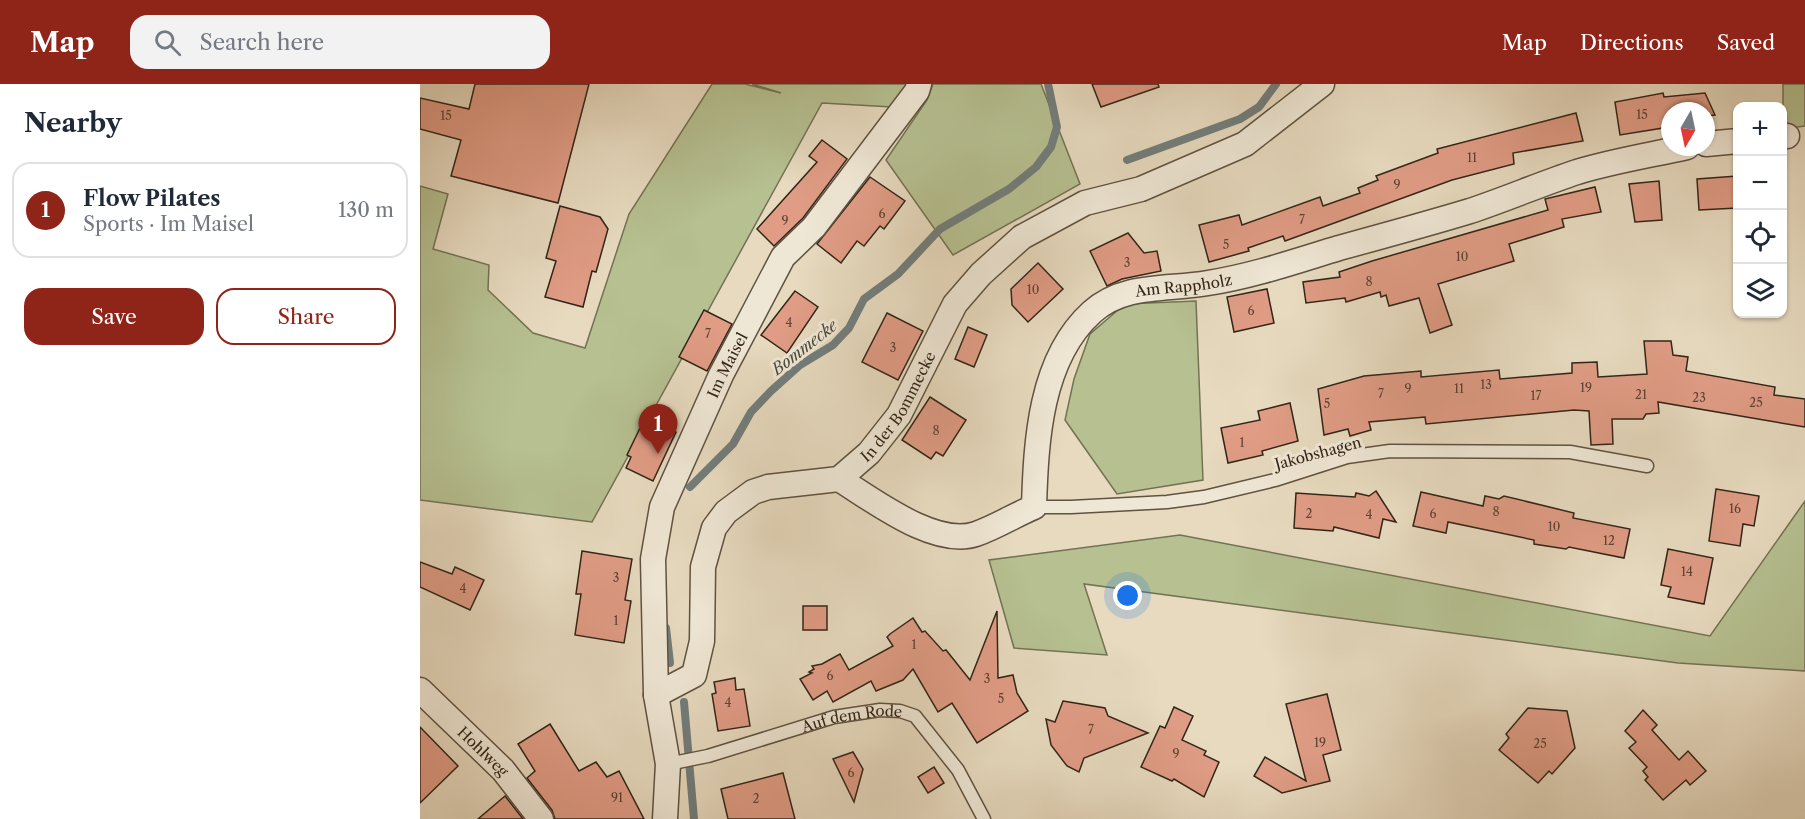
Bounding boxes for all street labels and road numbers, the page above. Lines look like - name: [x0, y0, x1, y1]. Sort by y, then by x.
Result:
- street label: Am Rappholz: [1132, 269, 1234, 301]
- street label: Im Maisel: [703, 329, 751, 401]
- street label: In der Bommecke: [856, 348, 939, 466]
- street label: Jakobshagen: [1271, 432, 1364, 474]
- street label: Auf dem Rode: [798, 700, 903, 736]
- street label: Hohlweg: [454, 722, 513, 780]

